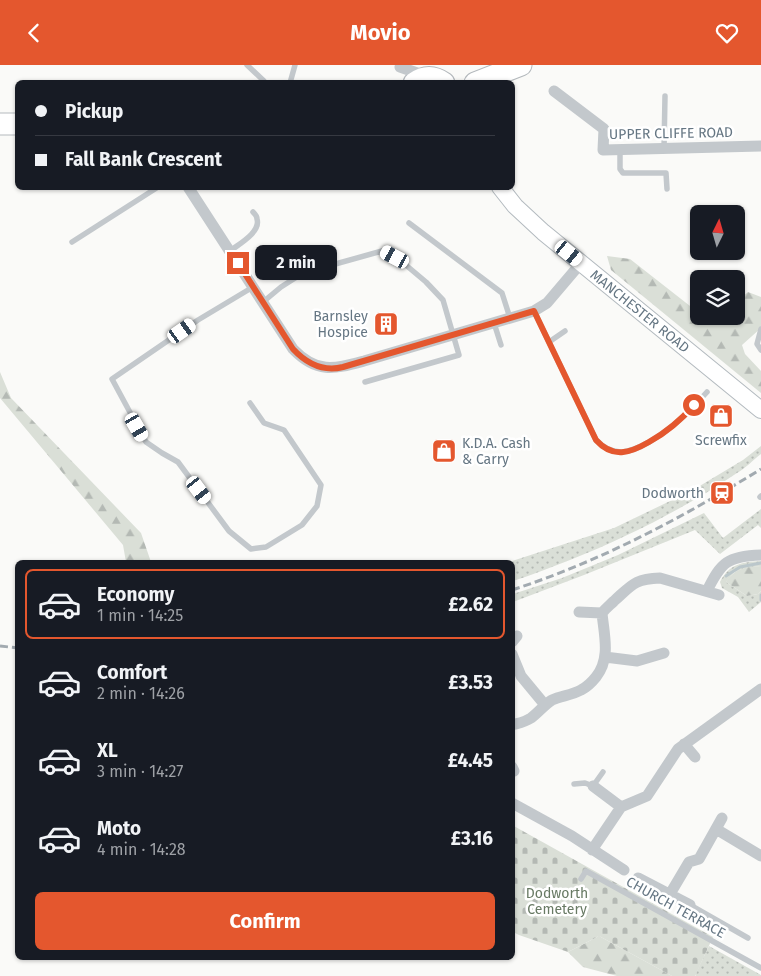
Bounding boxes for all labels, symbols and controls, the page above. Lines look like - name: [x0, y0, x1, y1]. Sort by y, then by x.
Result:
- icon: back: [20, 19, 48, 47]
- text: Movio: [350, 19, 411, 46]
- icon: heart: [713, 19, 741, 47]
- text: Pickup: [65, 100, 123, 123]
- street label: UPPER CLIFFE ROAD: [609, 124, 733, 143]
- text: Fall Bank Crescent: [65, 148, 222, 171]
- north arrow: [690, 205, 745, 260]
- map controls: [690, 205, 745, 325]
- car: [552, 238, 585, 268]
- car: [378, 243, 411, 271]
- callout: 2 min: [256, 245, 338, 281]
- route end: [227, 252, 249, 274]
- text: 2 min: [276, 253, 316, 272]
- street label: MANCHESTER ROAD: [587, 266, 693, 356]
- button: layers: [690, 270, 745, 325]
- place label: Barnsley Hospice: [313, 308, 368, 341]
- building icon: Barnsley Hospice: [373, 311, 399, 337]
- car: [165, 316, 198, 346]
- route start: [683, 394, 705, 416]
- shop icon: Screwfix: [708, 403, 734, 429]
- car: [123, 410, 150, 444]
- place label: Screwfix: [695, 432, 747, 449]
- place label: K.D.A. Cash & Carry: [462, 435, 531, 468]
- shop icon: K.D.A. Cash & Carry: [431, 438, 457, 464]
- car: [183, 474, 214, 506]
- station icon: Dodworth: [709, 480, 735, 506]
- place label: Dodworth: [642, 485, 704, 502]
- icon: car: [37, 582, 82, 627]
- text: Economy: [97, 583, 174, 606]
- text: £2.62: [448, 593, 493, 616]
- text: 1 min · 14:25: [97, 606, 183, 625]
- icon: car: [37, 660, 82, 705]
- text: Comfort: [97, 661, 167, 684]
- text: £3.53: [448, 671, 493, 694]
- text: 2 min · 14:26: [97, 684, 185, 703]
- icon: car: [37, 738, 82, 783]
- text: XL: [97, 739, 118, 762]
- text: £4.45: [448, 749, 493, 772]
- text: 3 min · 14:27: [97, 762, 183, 781]
- icon: car: [37, 816, 82, 861]
- text: Moto: [97, 817, 141, 840]
- text: £3.16: [451, 827, 493, 850]
- text: 4 min · 14:28: [97, 840, 186, 859]
- street label: CHURCH TERRACE: [623, 873, 728, 942]
- park label: Dodworth Cemetery: [526, 885, 588, 918]
- button: Confirm: [35, 892, 495, 950]

